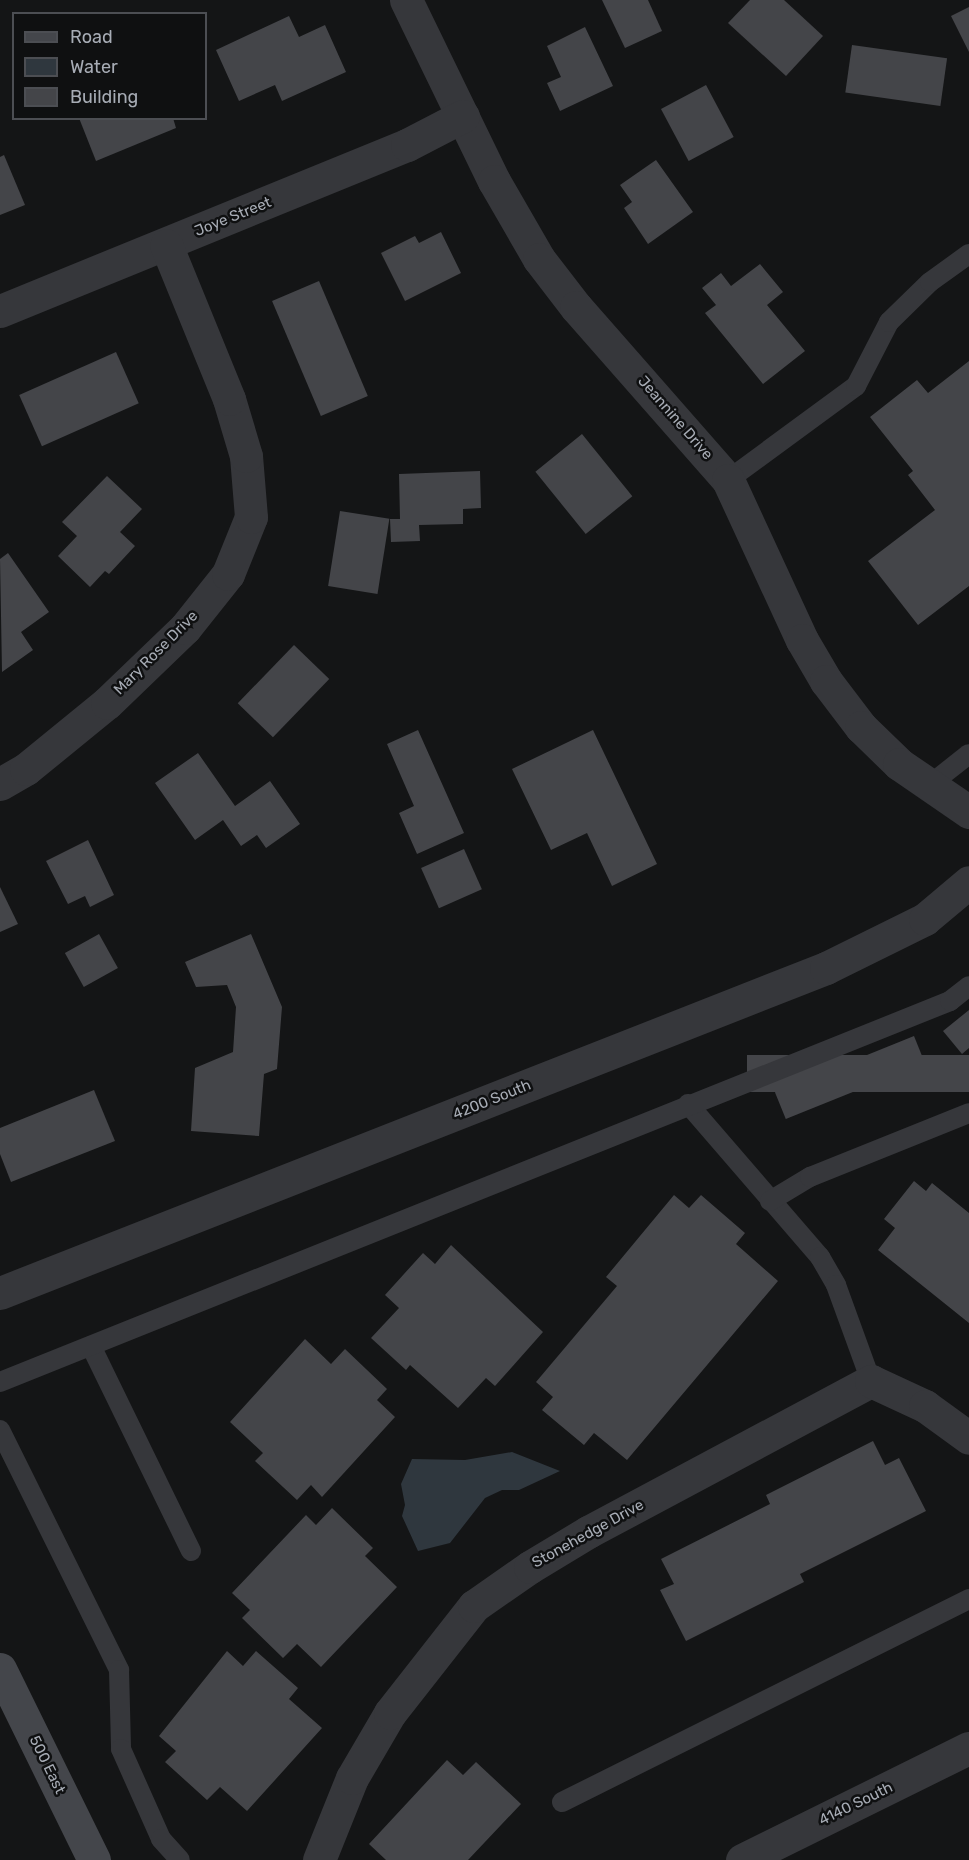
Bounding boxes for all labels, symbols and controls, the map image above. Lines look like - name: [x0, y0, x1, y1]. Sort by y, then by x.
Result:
- legend: [12, 12, 207, 120]
- text: Road: [70, 26, 113, 48]
- text: Water: [70, 56, 118, 78]
- text: Building: [70, 86, 138, 108]
- street label: Joye Street: [192, 193, 274, 241]
- street label: Jeannine Drive: [634, 372, 716, 464]
- street label: Mary Rose Drive: [110, 607, 202, 699]
- street label: 4200 South: [450, 1076, 534, 1124]
- street label: Stonehedge Drive: [529, 1496, 647, 1572]
- street label: 500 East: [25, 1733, 69, 1797]
- street label: 4140 South: [816, 1778, 896, 1830]

